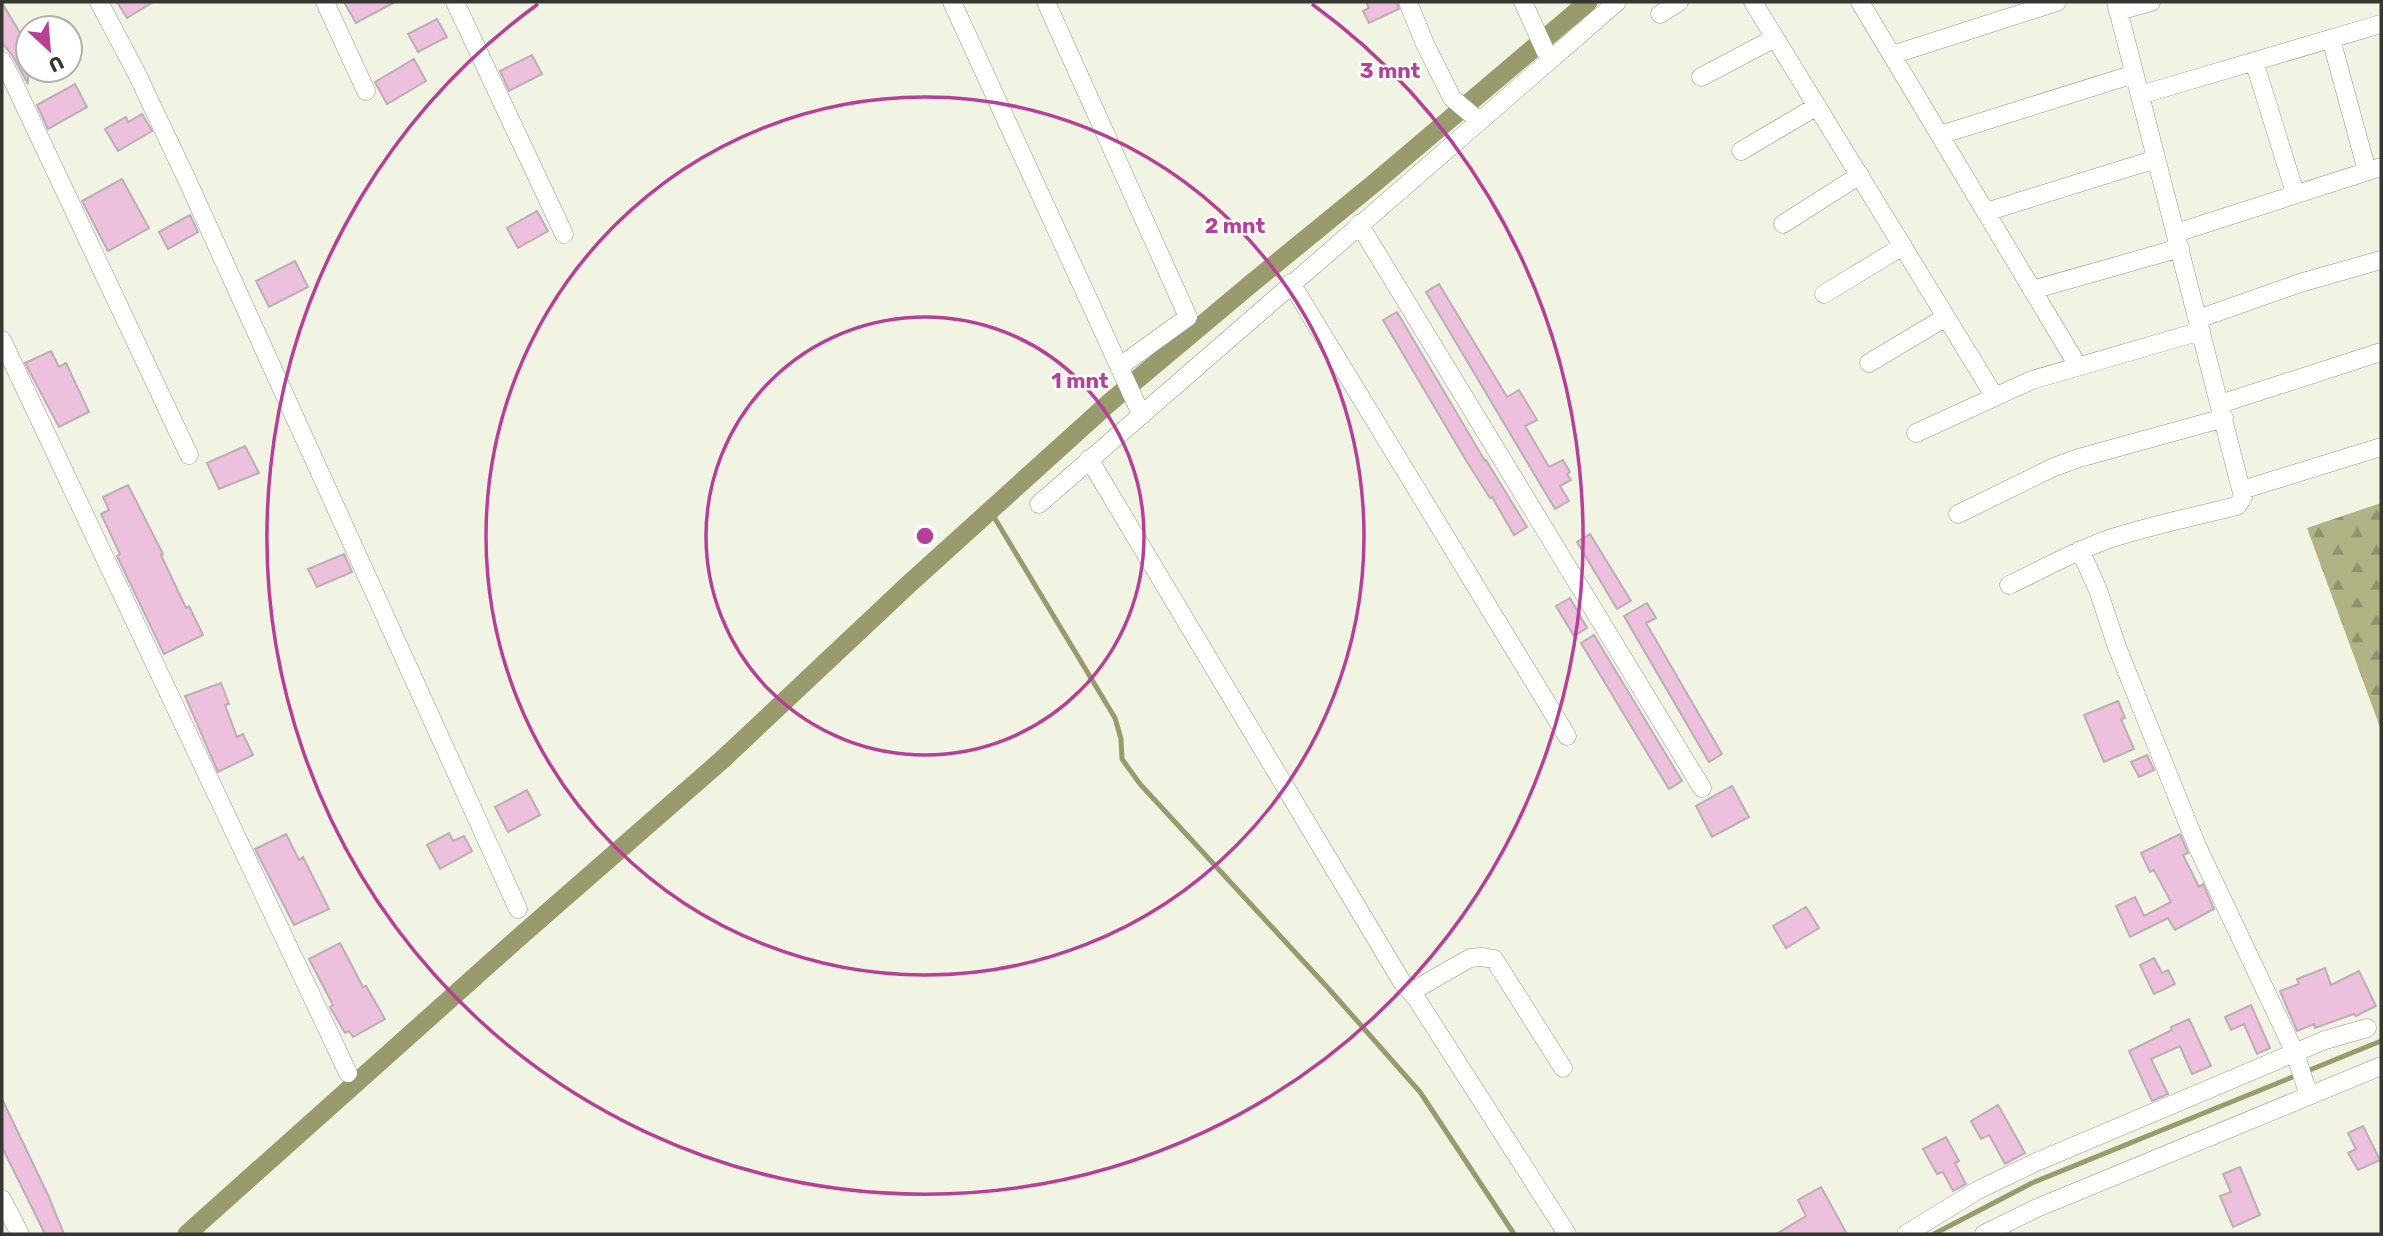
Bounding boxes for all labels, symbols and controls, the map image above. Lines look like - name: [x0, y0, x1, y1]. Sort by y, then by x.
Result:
- north arrow: [14, 14, 84, 84]
- text: U: [45, 50, 67, 77]
- text: 3 mnt: [1360, 58, 1421, 83]
- text: 2 mnt: [1205, 213, 1265, 238]
- text: 1 mnt: [1051, 368, 1109, 393]
- centre of rings: [913, 524, 937, 548]

